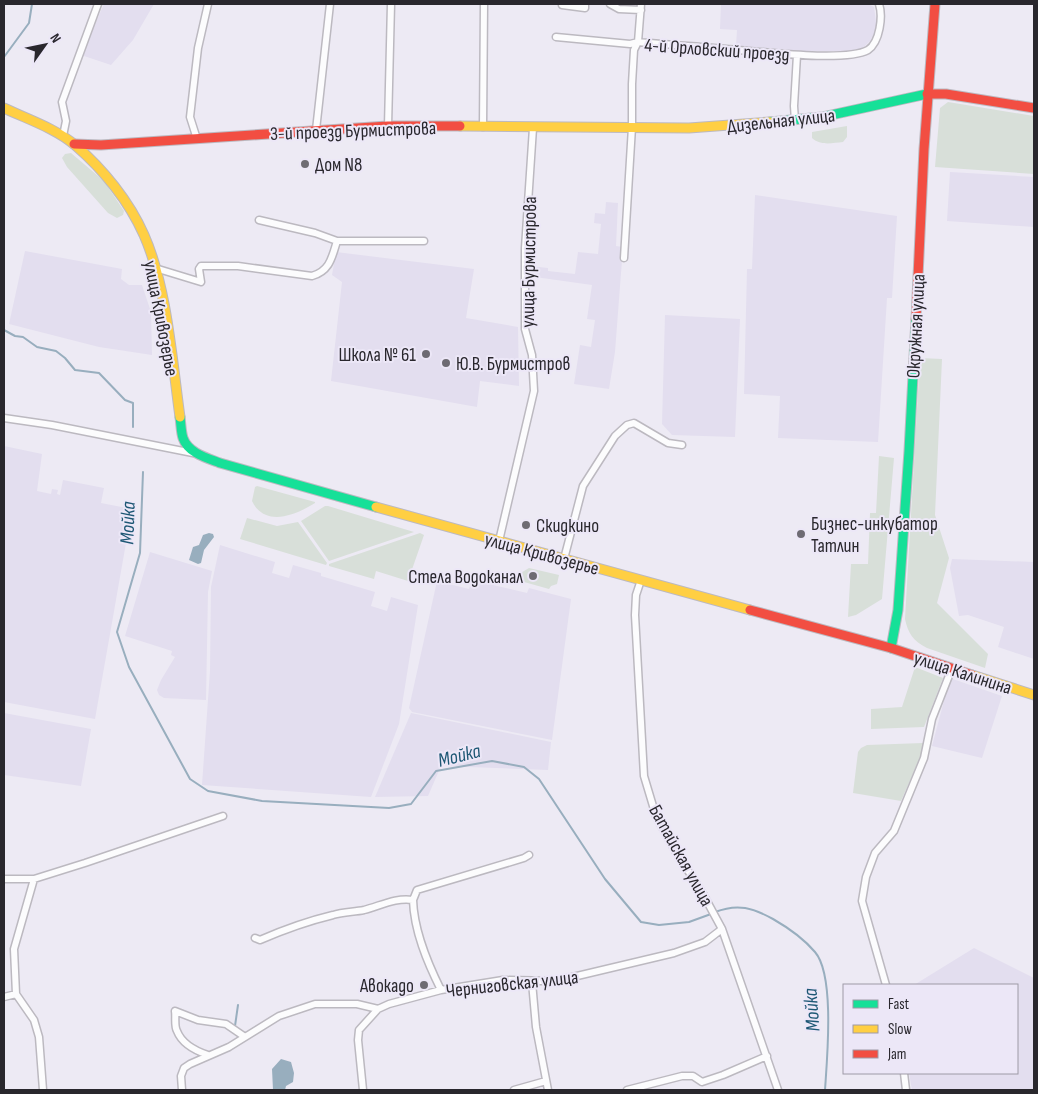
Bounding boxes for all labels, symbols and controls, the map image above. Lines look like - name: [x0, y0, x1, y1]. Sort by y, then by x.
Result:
- north arrow: [20, 20, 70, 70]
- text: N: [46, 30, 65, 46]
- street label: 4-й Орловский проезд: [643, 34, 790, 67]
- street label: Дизельная улица: [726, 104, 836, 139]
- street label: 3-й проезд Бурмистрова: [270, 117, 437, 146]
- place label: Дом N8: [315, 154, 362, 177]
- marker: Дом N8: [299, 158, 311, 170]
- street label: улица Бурмистрова: [517, 196, 542, 328]
- street label: улица Кривозерье: [138, 258, 183, 378]
- street label: Окружная улица: [902, 273, 931, 379]
- place label: Школа № 61: [339, 344, 416, 367]
- marker: Школа № 61: [420, 348, 432, 360]
- place label: Ю.В. Бурмистров: [456, 353, 570, 376]
- marker: Ю.В. Бурмистров: [440, 357, 452, 369]
- water label: Мойка: [115, 501, 141, 545]
- place label: Бизнес-инкубатор Татлин: [811, 513, 938, 558]
- place label: Скидкино: [536, 515, 599, 538]
- marker: Скидкино: [520, 519, 532, 531]
- street label: улица Кривозерье: [482, 528, 601, 581]
- marker: Бизнес-инкубатор Татлин: [795, 528, 807, 540]
- place label: Стела Водоканал: [408, 566, 523, 589]
- marker: Стела Водоканал: [527, 570, 539, 582]
- street label: улица Калинина: [911, 647, 1014, 700]
- water label: Мойка: [435, 739, 483, 773]
- street label: Батайская улица: [643, 801, 718, 911]
- street label: Черниговская улица: [445, 966, 579, 1003]
- place label: Авокадо: [359, 975, 414, 998]
- marker: Авокадо: [418, 979, 430, 991]
- legend: [843, 984, 1018, 1074]
- water label: Мойка: [799, 988, 825, 1032]
- text: Fast: [888, 995, 910, 1014]
- text: Slow: [888, 1020, 912, 1039]
- text: Jam: [887, 1045, 906, 1064]

